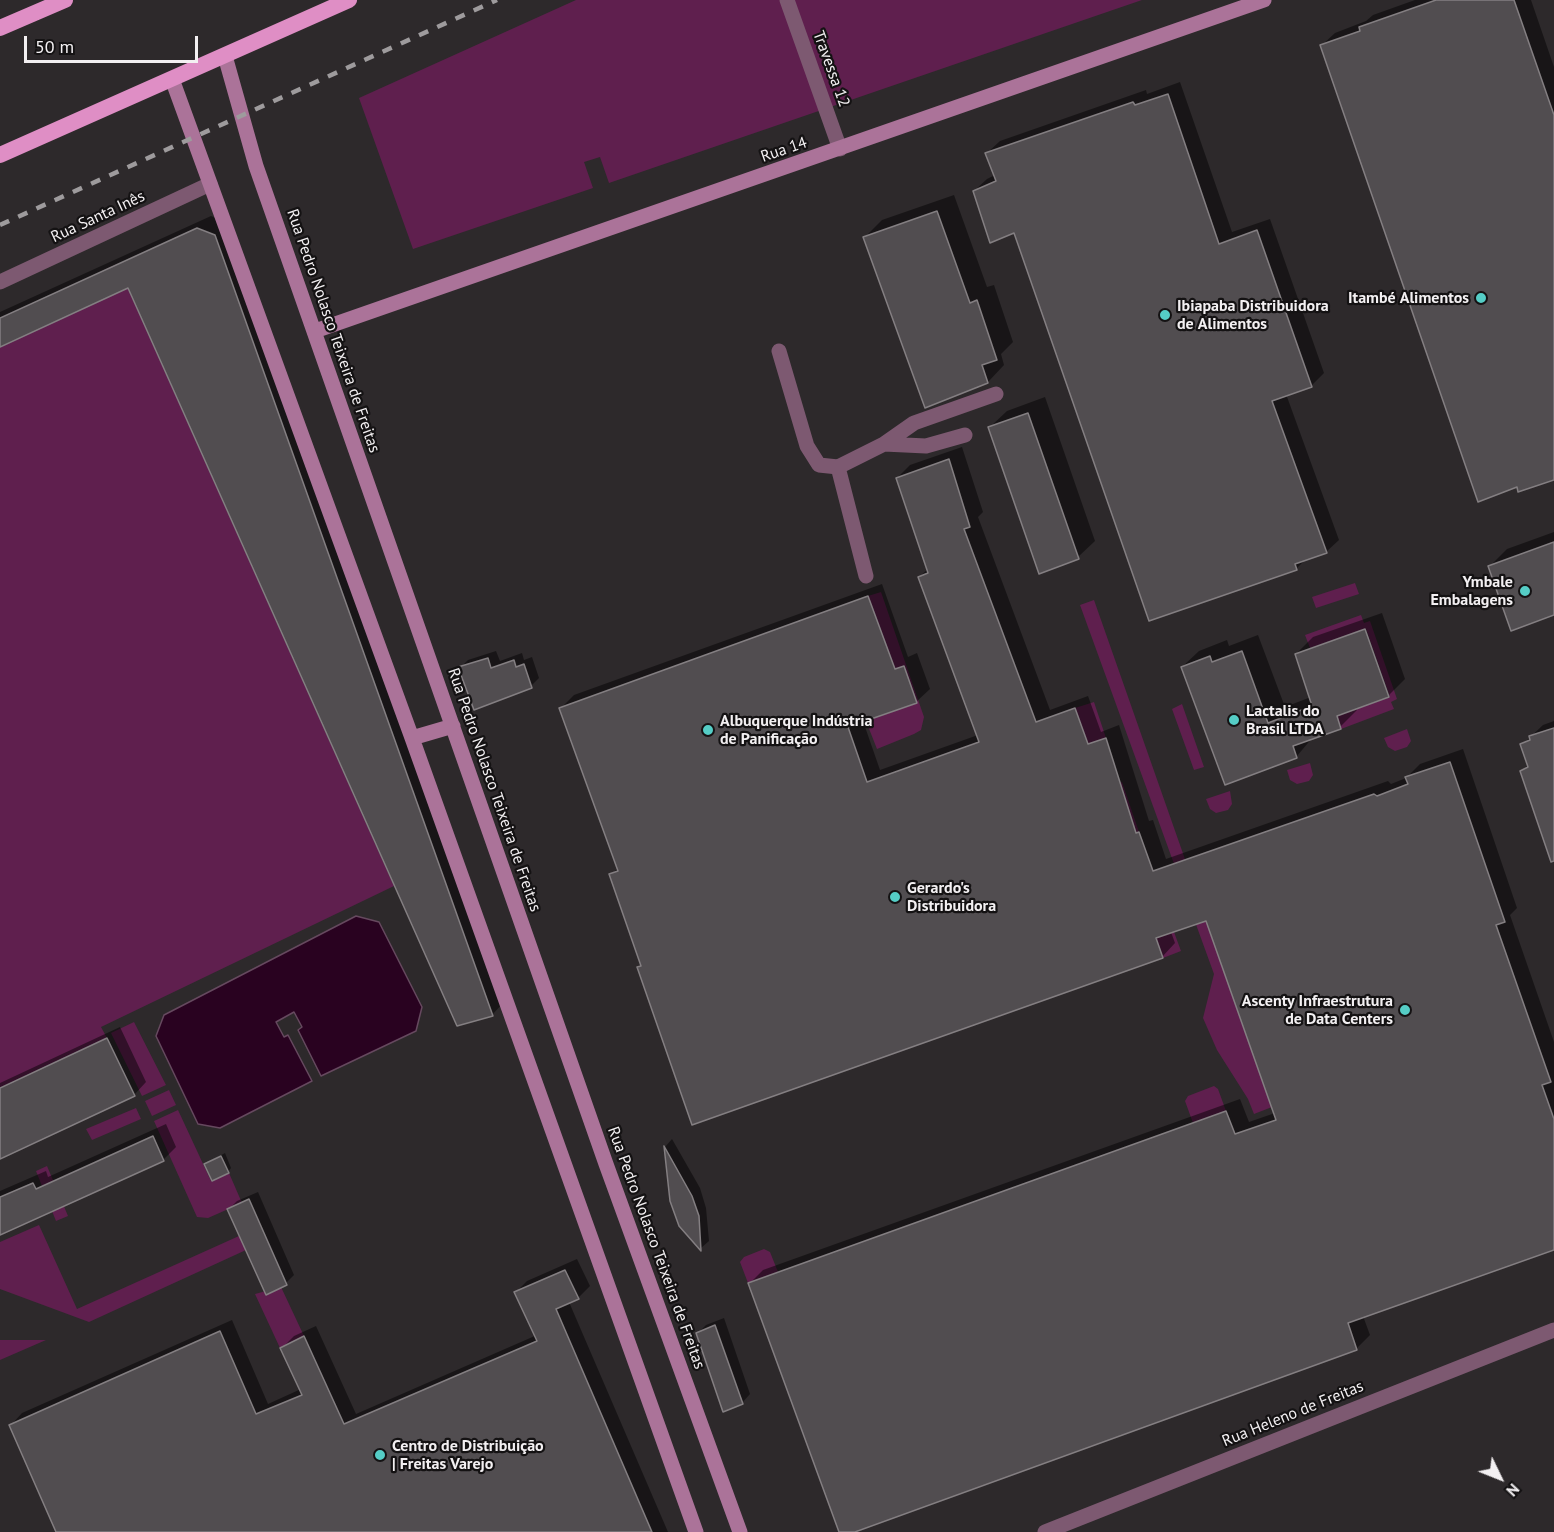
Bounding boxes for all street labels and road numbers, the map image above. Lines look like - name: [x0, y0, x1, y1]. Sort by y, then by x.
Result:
- street label: Travessa 12: [808, 28, 854, 110]
- street label: Rua 14: [758, 133, 810, 167]
- street label: Rua Santa Inês: [48, 187, 148, 247]
- street label: Rua Pedro Nolasco Teixeira de Freitas: [282, 207, 384, 455]
- street label: Rua Pedro Nolasco Teixeira de Freitas: [443, 666, 545, 914]
- street label: Rua Pedro Nolasco Teixeira de Freitas: [603, 1124, 709, 1372]
- street label: Rua Heleno de Freitas: [1220, 1377, 1366, 1451]

